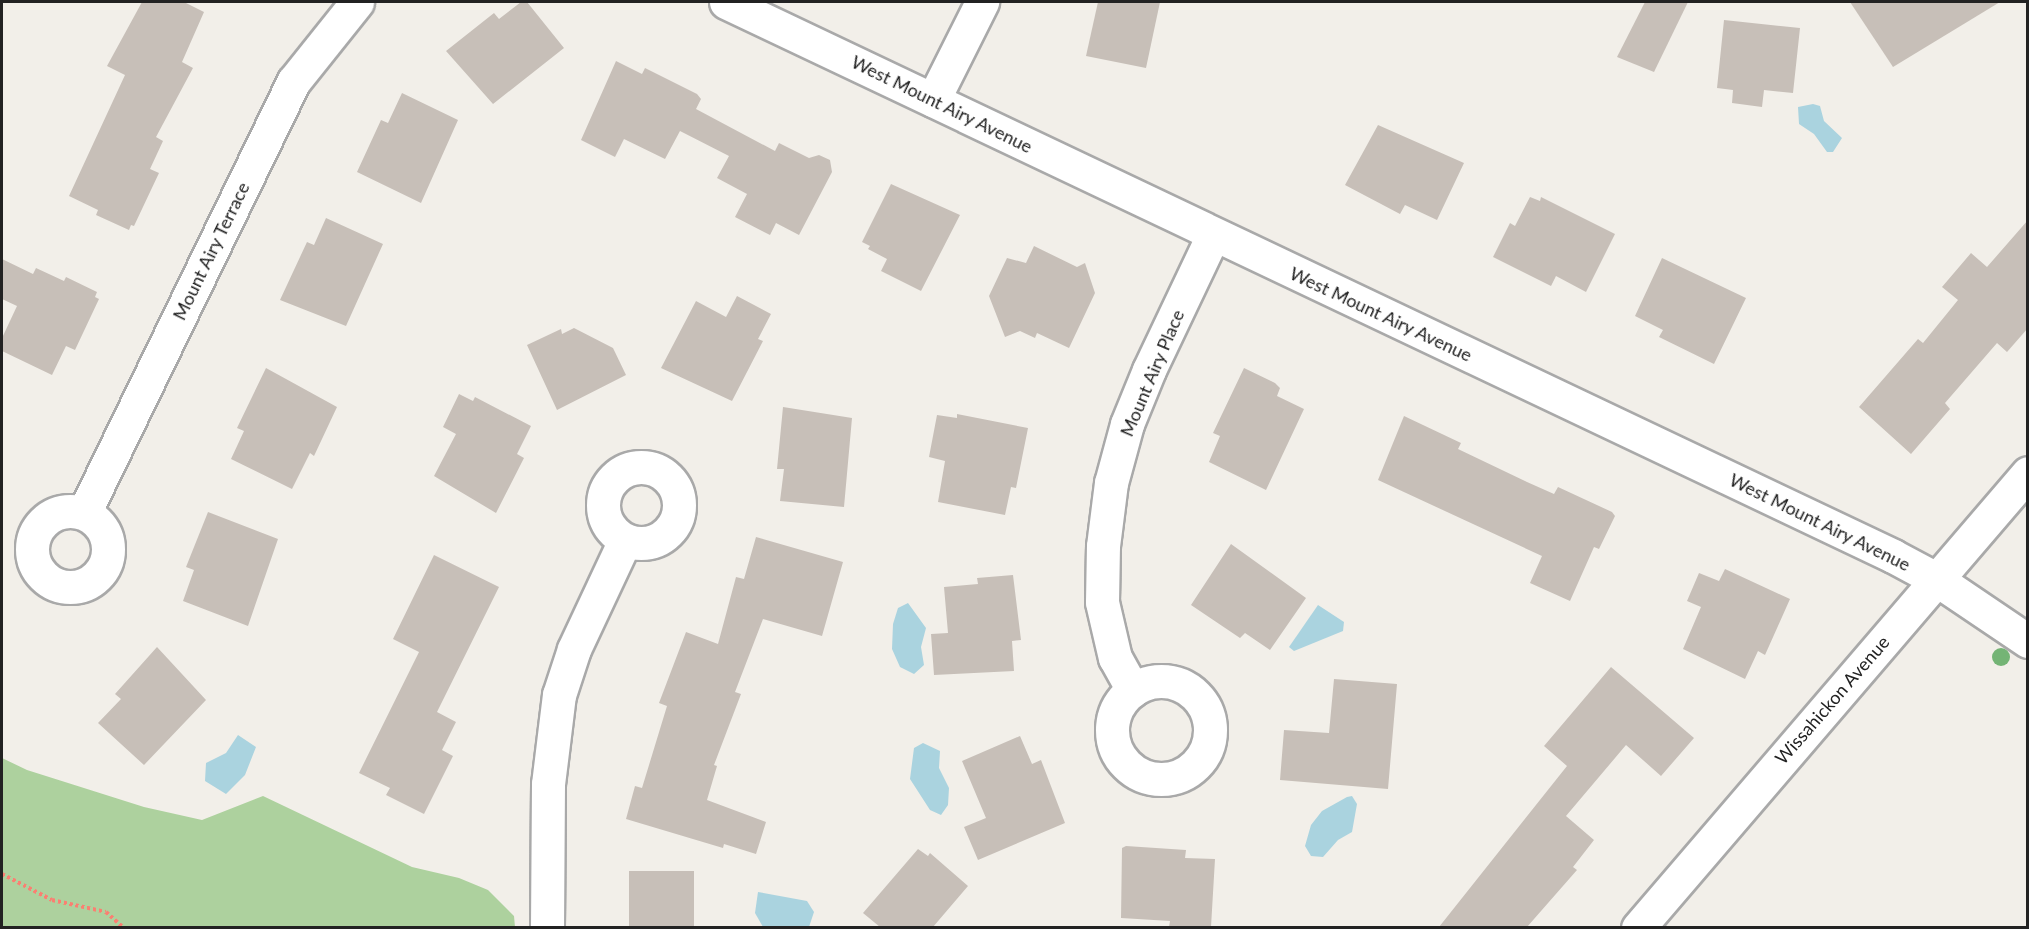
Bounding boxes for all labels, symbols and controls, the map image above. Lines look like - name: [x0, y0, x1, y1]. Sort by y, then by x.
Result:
- street label: West Mount Airy Avenue: [847, 50, 1037, 158]
- street label: Mount Airy Terrace: [168, 178, 254, 324]
- street label: West Mount Airy Avenue: [1286, 262, 1476, 366]
- street label: Mount Airy Place: [1115, 306, 1189, 440]
- street label: West Mount Airy Avenue: [1725, 468, 1915, 576]
- street label: Wissahickon Avenue: [1770, 631, 1894, 769]

